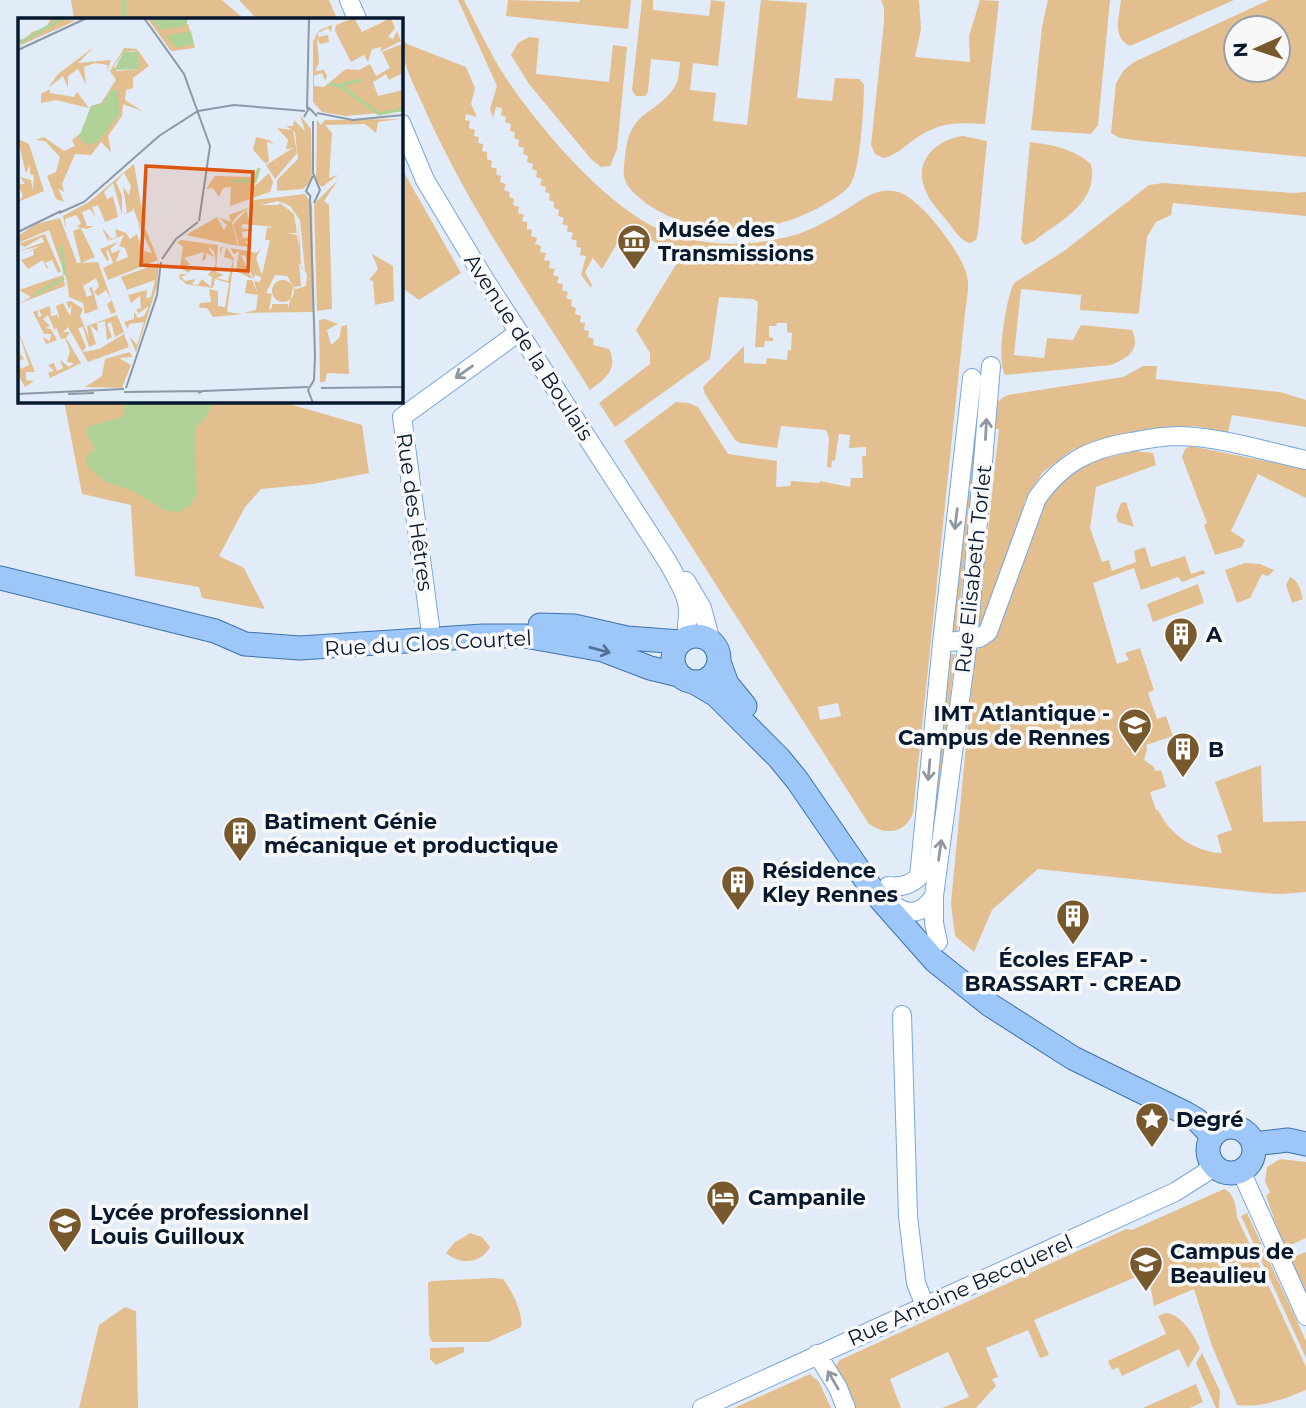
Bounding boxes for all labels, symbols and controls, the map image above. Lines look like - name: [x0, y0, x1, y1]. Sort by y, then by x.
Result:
- north arrow: [1222, 14, 1292, 84]
- inset map: [18, 18, 402, 402]
- text: N: [1229, 42, 1252, 58]
- place label: Musée des Transmissions: [658, 217, 814, 266]
- museum icon: Musée des Transmissions: [615, 222, 653, 271]
- street label: Avenue de la Boulais: [459, 249, 599, 445]
- one-way arrow: [455, 365, 474, 379]
- one-way arrow: [980, 418, 993, 441]
- street label: Rue des Hêtres: [392, 431, 438, 593]
- street label: Rue Elisabeth Torlet: [950, 463, 996, 675]
- one-way arrow: [949, 507, 962, 530]
- building icon: A: [1162, 615, 1200, 664]
- place label: A: [1205, 622, 1223, 647]
- street label: Rue du Clos Courtel: [324, 625, 532, 661]
- one-way arrow: [588, 644, 611, 657]
- place label: IMT Atlantique - Campus de Rennes: [898, 701, 1110, 750]
- school or university icon: IMT Atlantique - Campus de Rennes: [1116, 706, 1154, 755]
- building icon: B: [1164, 730, 1202, 779]
- place label: B: [1208, 737, 1224, 762]
- one-way arrow: [923, 758, 936, 781]
- place label: Batiment Génie mécanique et productique: [264, 809, 558, 858]
- building icon: Batiment Génie mécanique et productique: [221, 814, 259, 863]
- one-way arrow: [934, 839, 947, 862]
- place label: Résidence Kley Rennes: [762, 858, 898, 907]
- building icon: Résidence Kley Rennes: [719, 863, 757, 912]
- building icon: Écoles EFAP - BRASSART - CREAD: [1054, 897, 1092, 946]
- place label: Écoles EFAP - BRASSART - CREAD: [965, 947, 1181, 996]
- place icon: Degré: [1133, 1100, 1171, 1149]
- place label: Degré: [1176, 1107, 1243, 1132]
- hotel icon: Campanile: [704, 1178, 742, 1227]
- place label: Campanile: [748, 1185, 866, 1210]
- place label: Lycée professionnel Louis Guilloux: [90, 1200, 309, 1249]
- school or university icon: Lycée professionnel Louis Guilloux: [46, 1205, 84, 1254]
- street label: Rue Antoine Becquerel: [844, 1229, 1076, 1351]
- place label: Campus de Beaulieu: [1170, 1239, 1294, 1288]
- school or university icon: Campus de Beaulieu: [1127, 1244, 1165, 1293]
- one-way arrow: [826, 1371, 840, 1391]

